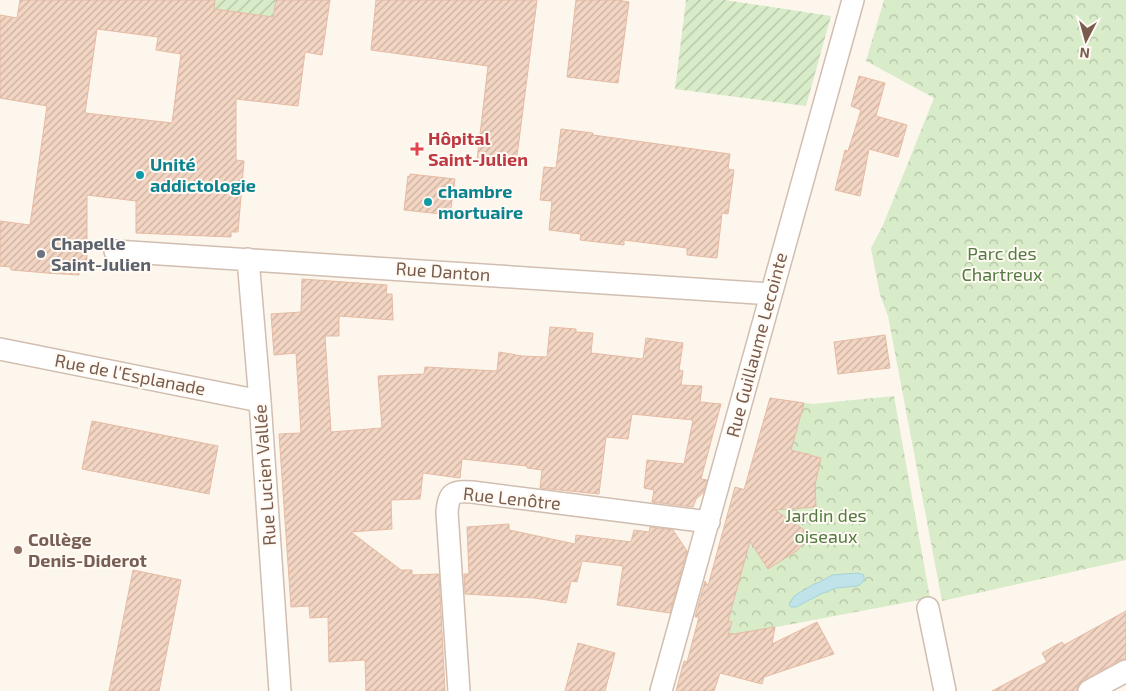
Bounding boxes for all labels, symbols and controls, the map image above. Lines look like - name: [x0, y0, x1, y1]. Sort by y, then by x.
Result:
- north arrow: [1061, 15, 1111, 65]
- text: N: [1079, 44, 1091, 62]
- place label: Hôpital Saint-Julien: [428, 127, 528, 170]
- marker: Hôpital Saint-Julien: [410, 142, 424, 156]
- place label: Unité addictologie: [150, 153, 256, 196]
- marker: Unité addictologie: [134, 169, 146, 181]
- place label: chambre mortuaire: [438, 180, 523, 223]
- marker: chambre mortuaire: [422, 196, 434, 208]
- place label: Chapelle Saint-Julien: [51, 232, 151, 275]
- park label: Parc des Chartreux: [961, 242, 1043, 285]
- marker: Chapelle Saint-Julien: [35, 248, 47, 260]
- street label: Rue Guillaume Lecointe: [721, 250, 791, 440]
- street label: Rue Danton: [395, 257, 491, 285]
- street label: Rue de l'Esplanade: [53, 349, 207, 399]
- street label: Rue Lucien Vallée: [248, 404, 280, 547]
- street label: Rue Lenôtre: [462, 482, 562, 514]
- park label: Jardin des oiseaux: [785, 504, 867, 547]
- place label: Collège Denis-Diderot: [28, 528, 148, 571]
- marker: Collège Denis-Diderot: [12, 544, 24, 556]

